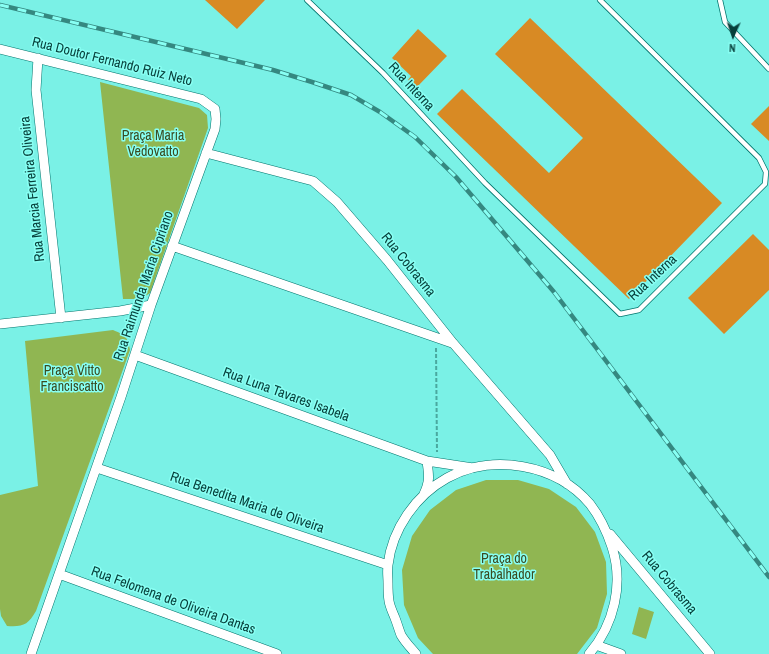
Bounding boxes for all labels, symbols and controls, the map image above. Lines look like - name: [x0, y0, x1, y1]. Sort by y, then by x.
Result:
- north arrow: [713, 16, 753, 56]
- street label: Rua Doutor Fernando Ruiz Neto: [30, 34, 194, 90]
- text: N: [729, 41, 736, 55]
- street label: Rua Interna: [384, 59, 438, 115]
- street label: Rua Marcia Ferreira Oliveira: [17, 115, 49, 263]
- park label: Praça Maria Vedovatto: [122, 128, 184, 160]
- street label: Rua Raimunda Maria Cipriano: [111, 209, 177, 363]
- street label: Rua Cobrasma: [377, 230, 439, 300]
- street label: Rua Interna: [625, 251, 681, 305]
- park label: Praça Vitto Franciscatto: [40, 363, 104, 396]
- street label: Rua Luna Tavares Isabela: [220, 364, 352, 426]
- street label: Rua Benedita Maria de Oliveira: [168, 469, 326, 537]
- street label: Rua Cobrasma: [638, 548, 700, 618]
- park label: Praça do Trabalhador: [473, 551, 535, 584]
- street label: Rua Felomena de Oliveira Dantas: [89, 563, 257, 639]

